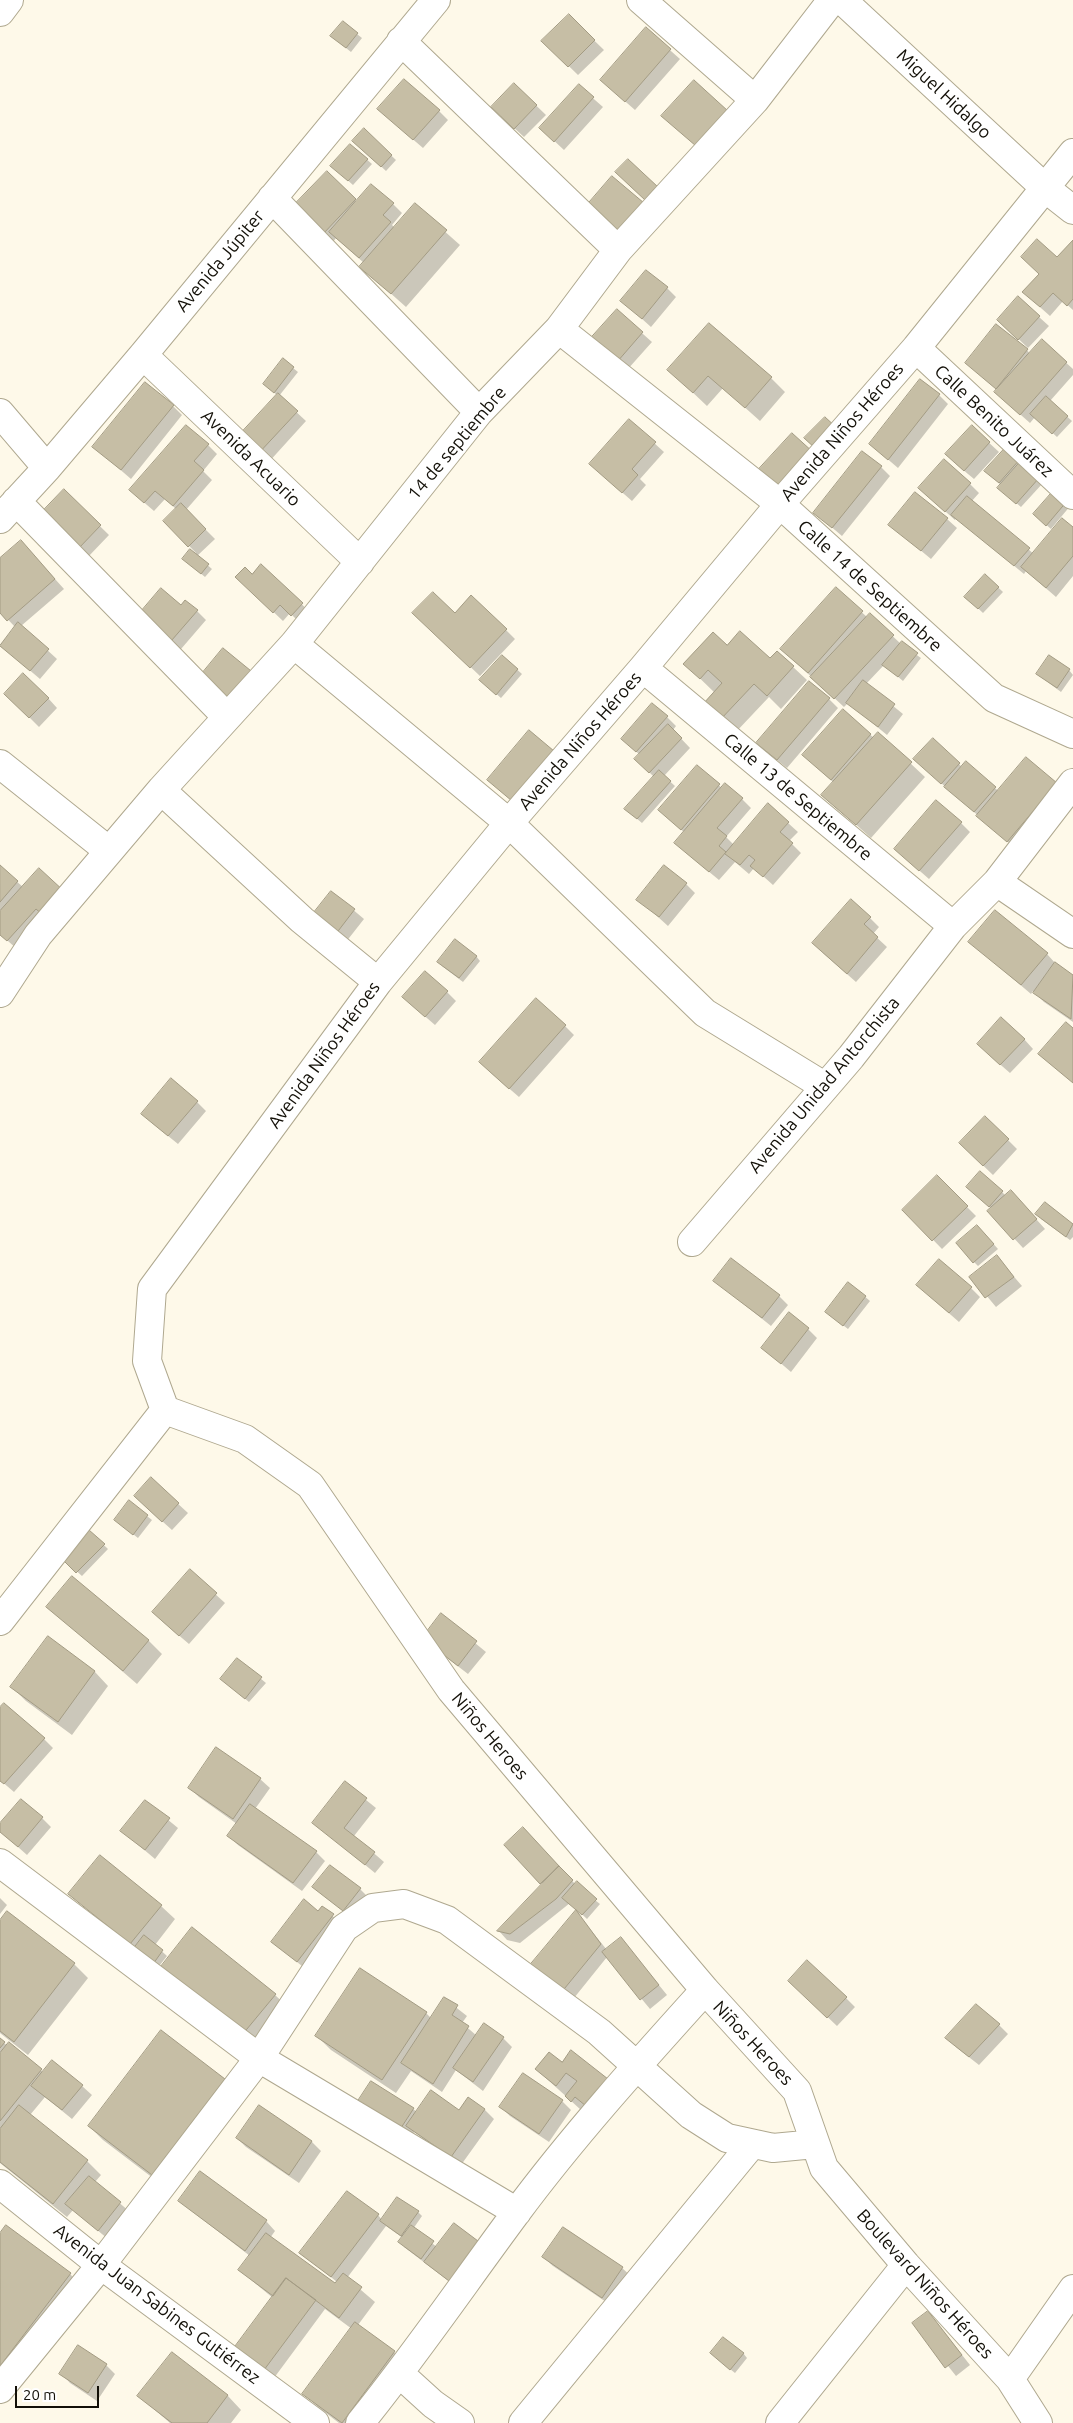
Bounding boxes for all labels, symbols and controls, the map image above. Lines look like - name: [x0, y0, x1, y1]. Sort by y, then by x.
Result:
- street label: Miguel Hidalgo: [892, 45, 996, 143]
- street label: Avenida Júpiter: [171, 206, 269, 316]
- street label: Avenida Niños Héroes: [776, 358, 908, 506]
- street label: Calle Benito Juárez: [930, 360, 1058, 482]
- street label: 14 de septiembre: [403, 382, 511, 504]
- street label: Avenida Acuario: [197, 405, 305, 511]
- street label: Calle 14 de Septiembre: [793, 515, 947, 657]
- street label: Avenida Niños Héroes: [514, 667, 646, 815]
- street label: Calle 13 de Septiembre: [719, 729, 877, 865]
- street label: Avenida Niños Héroes: [263, 977, 385, 1133]
- street label: Avenida Unidad Antorchista: [744, 992, 904, 1178]
- street label: Niños Heroes: [447, 1688, 533, 1784]
- street label: Niños Heroes: [708, 1996, 798, 2090]
- street label: Boulevard Niños Héroes: [852, 2205, 998, 2363]
- street label: Avenida Juan Sabines Gutiérrez: [50, 2219, 264, 2389]
- scale bar: [18, 2376, 101, 2408]
- text: 20 m: [23, 2386, 56, 2403]

